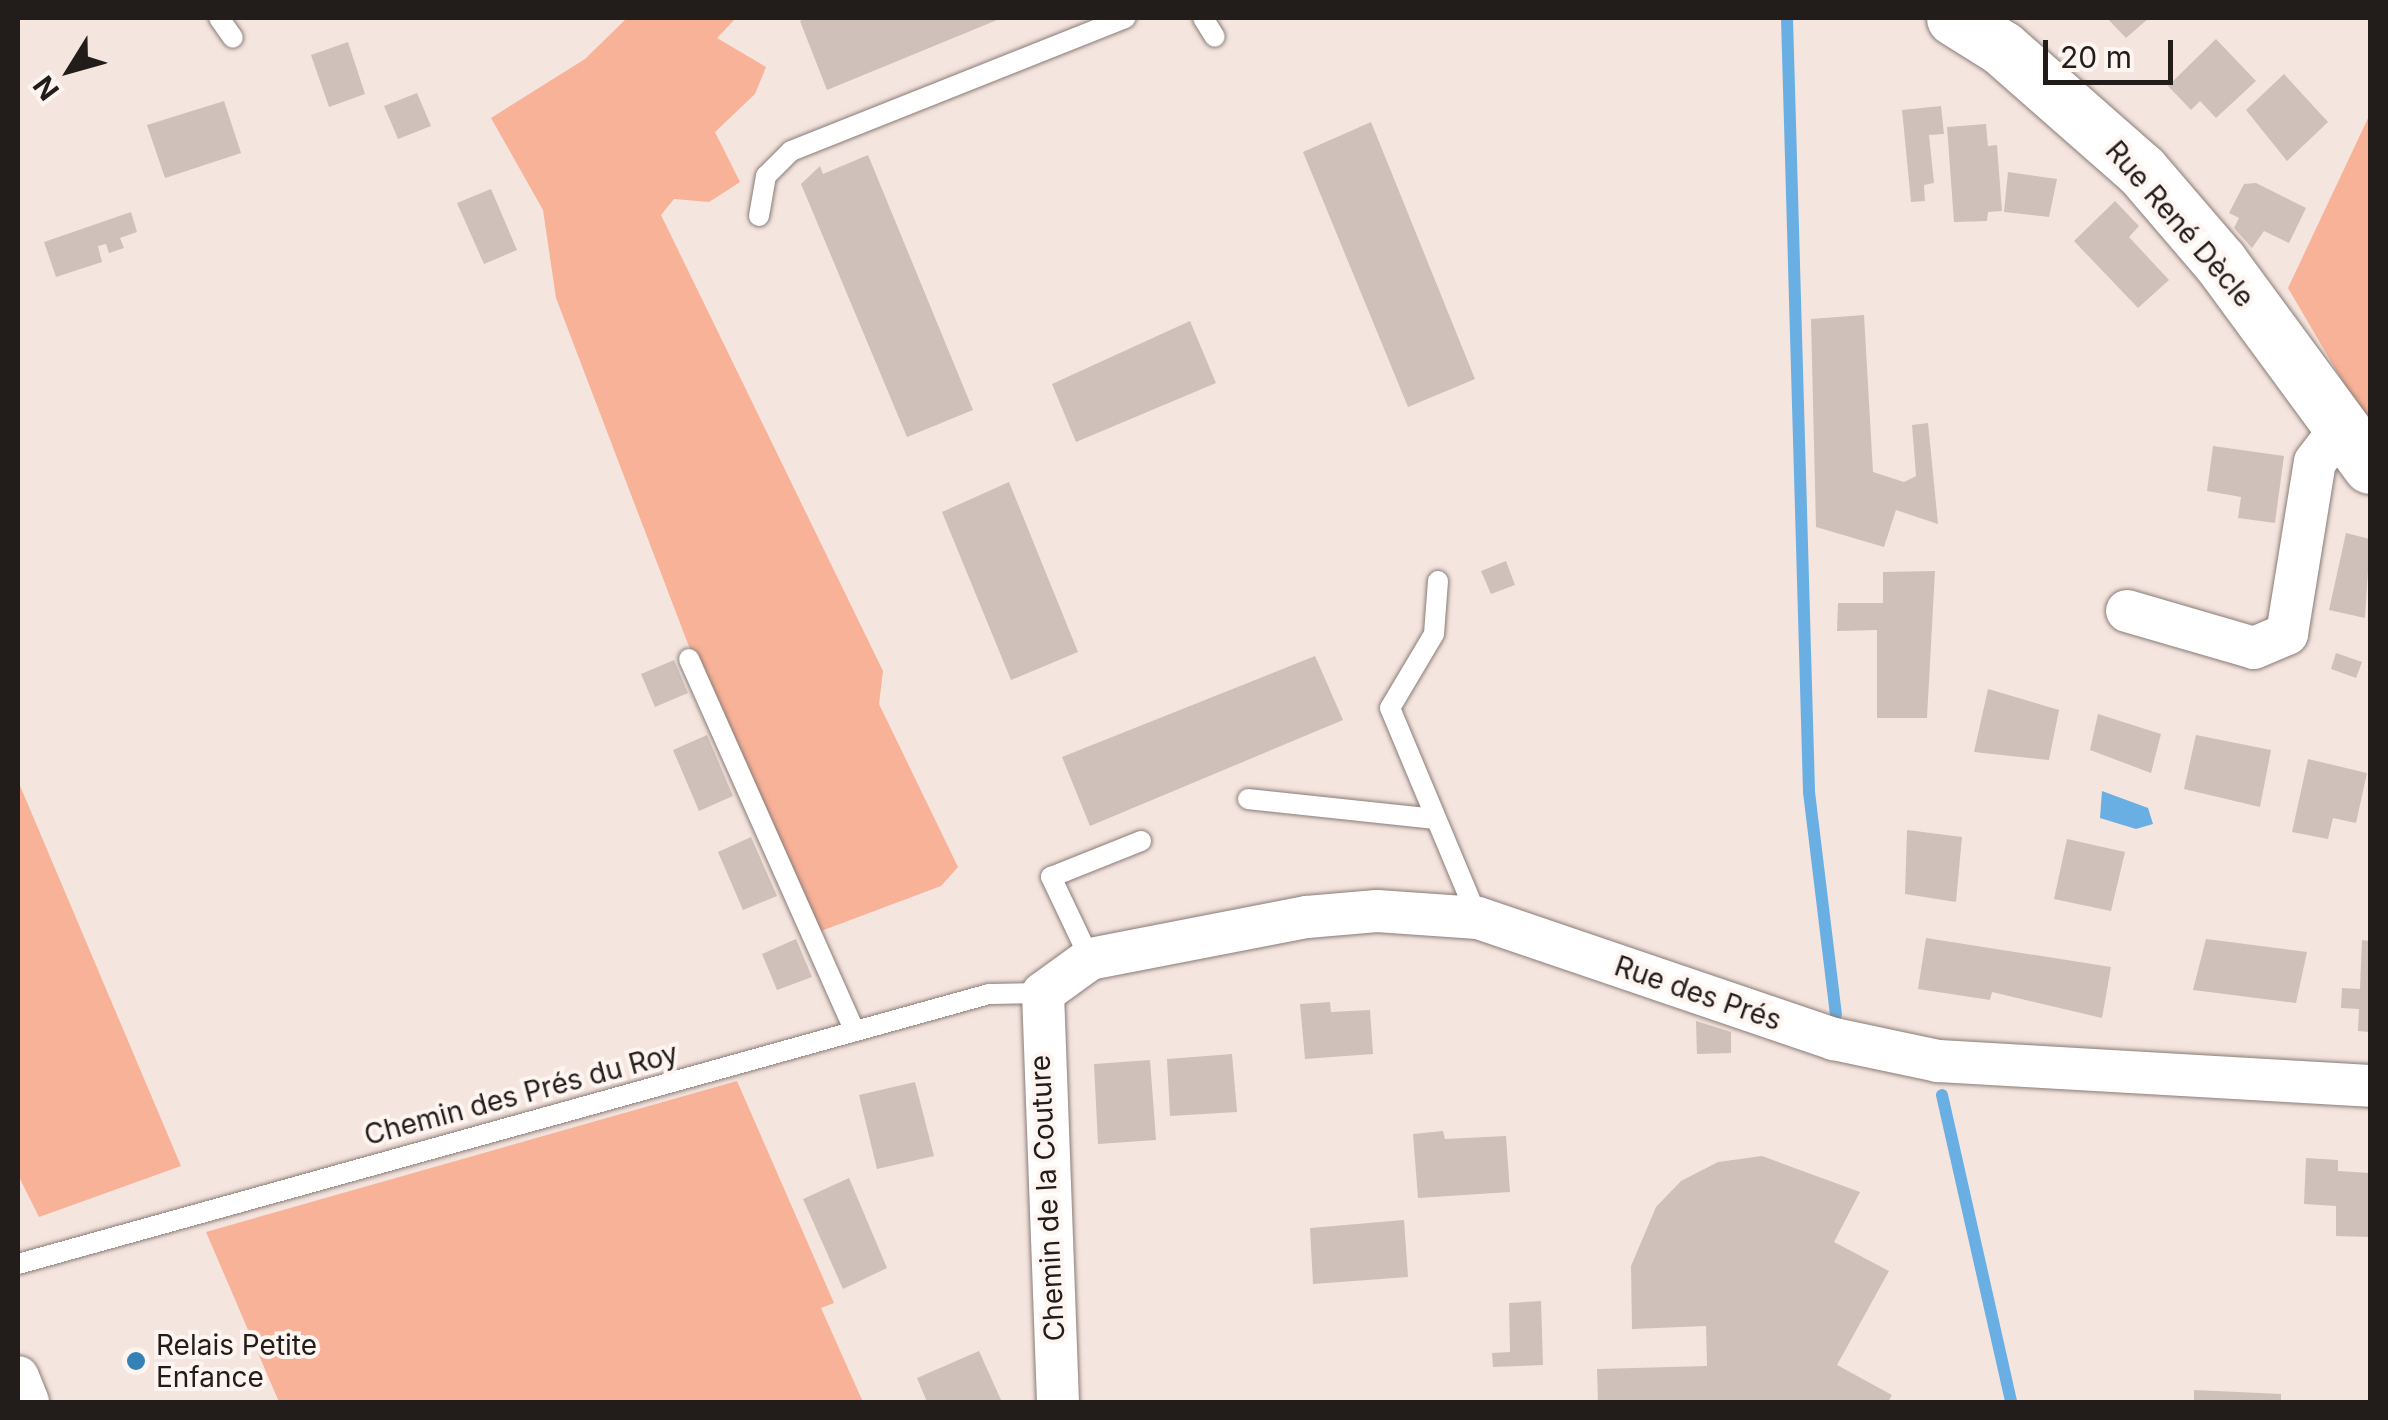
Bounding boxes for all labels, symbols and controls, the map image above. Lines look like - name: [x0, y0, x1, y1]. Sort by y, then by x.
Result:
- north arrow: [20, 20, 120, 120]
- scale bar: [2048, 20, 2178, 82]
- text: 20 m: [2060, 39, 2132, 75]
- text: N: [26, 69, 66, 107]
- street label: Rue René Dècle: [2099, 134, 2261, 314]
- street label: Rue des Prés: [1610, 949, 1786, 1037]
- street label: Chemin des Prés du Roy: [361, 1036, 681, 1152]
- street label: Chemin de la Couture: [1023, 1054, 1071, 1342]
- place label: Relais Petite Enfance: [156, 1328, 317, 1394]
- marker: Relais Petite Enfance: [125, 1350, 147, 1372]

